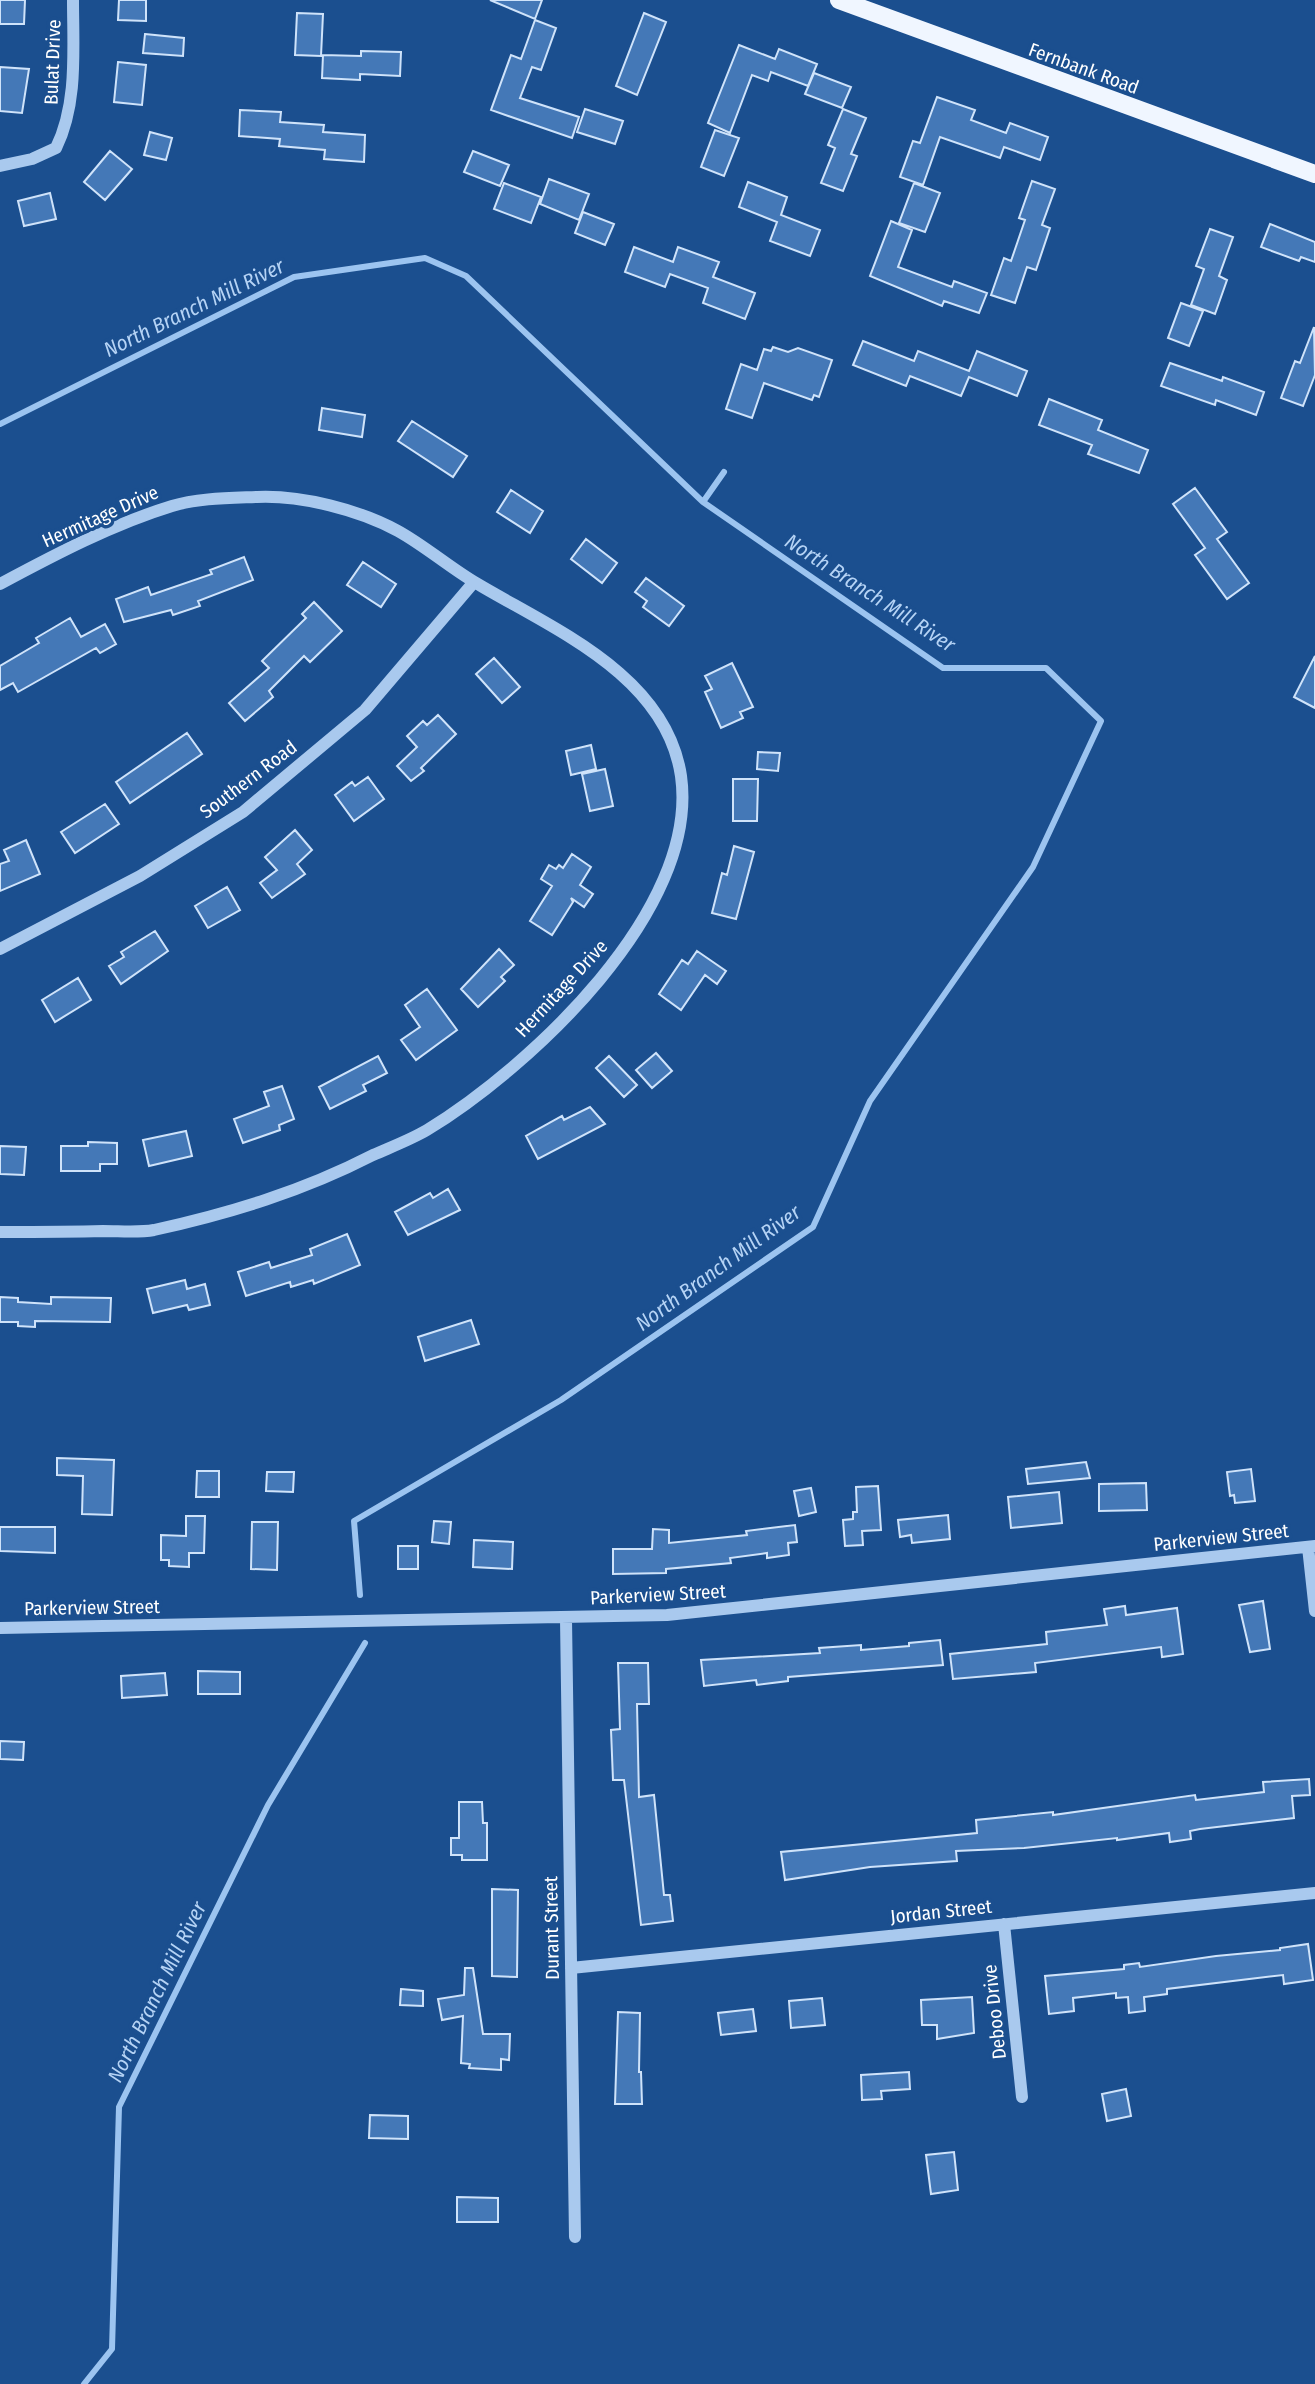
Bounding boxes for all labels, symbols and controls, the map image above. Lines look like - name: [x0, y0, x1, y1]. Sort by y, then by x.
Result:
- street label: Bulat Drive: [40, 19, 65, 105]
- street label: Fernbank Road: [1026, 38, 1142, 99]
- water label: North Branch Mill River: [99, 253, 289, 363]
- street label: Hermitage Drive: [39, 481, 162, 552]
- water label: North Branch Mill River: [780, 528, 961, 658]
- street label: Southern Road: [195, 735, 301, 823]
- street label: Hermitage Drive: [510, 935, 612, 1042]
- water label: North Branch Mill River: [630, 1199, 806, 1337]
- street label: Parkerview Street: [1152, 1519, 1291, 1556]
- street label: Parkerview Street: [590, 1579, 727, 1610]
- street label: Parkerview Street: [24, 1595, 161, 1620]
- street label: Durant Street: [539, 1875, 564, 1980]
- street label: Jordan Street: [889, 1895, 994, 1928]
- water label: North Branch Mill River: [102, 1897, 212, 2087]
- street label: Deboo Drive: [978, 1963, 1011, 2060]

